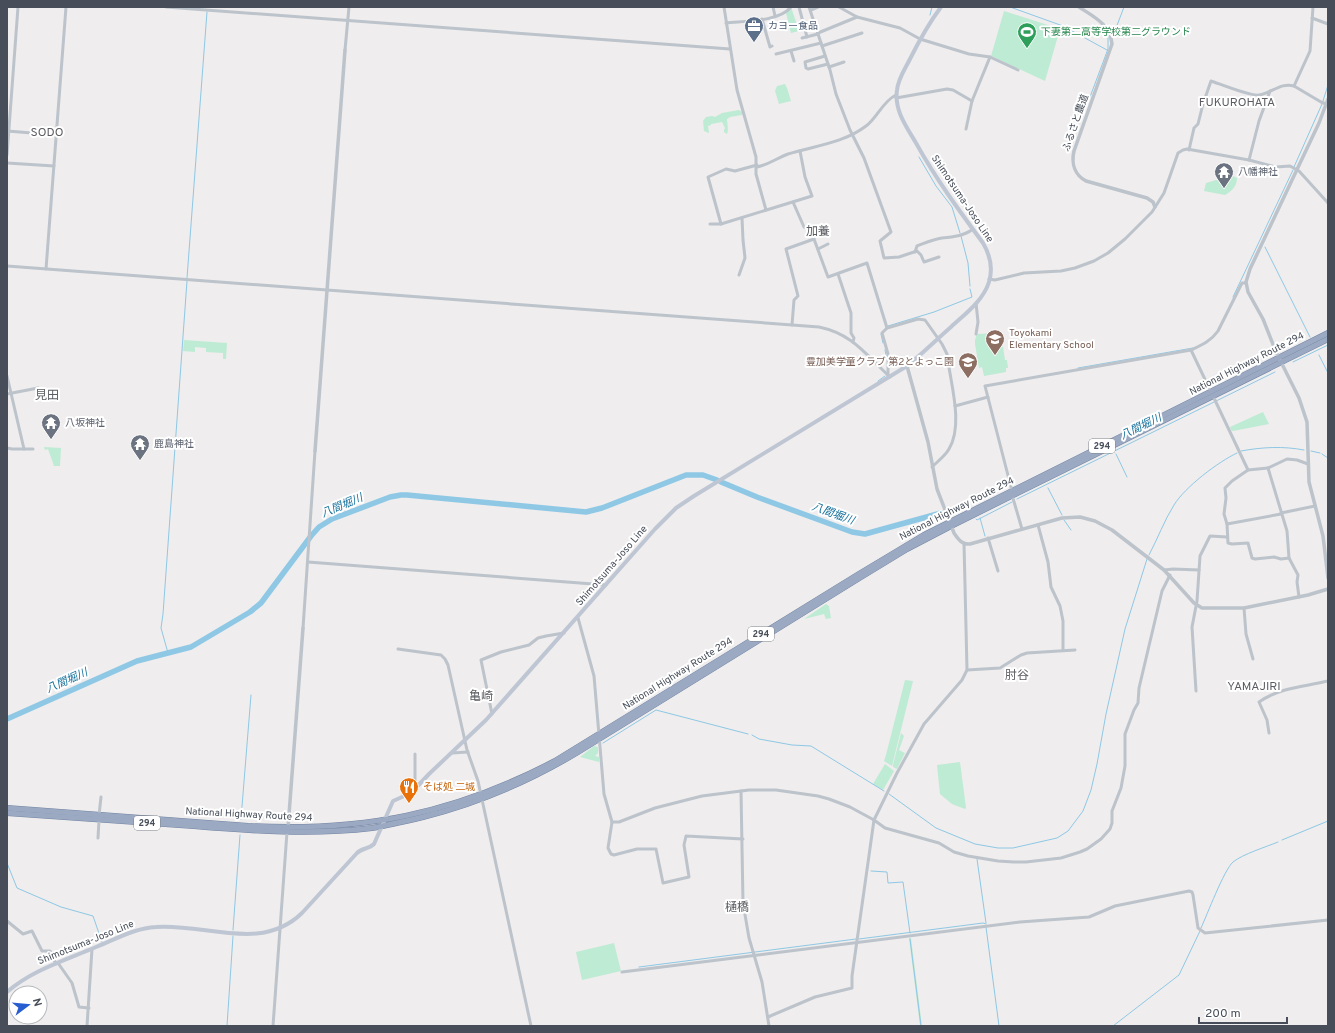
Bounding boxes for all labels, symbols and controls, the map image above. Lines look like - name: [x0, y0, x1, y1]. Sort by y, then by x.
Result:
- office icon: カヨー食品: [743, 15, 765, 43]
- place label: カヨー食品: [768, 20, 818, 33]
- sports icon: 下妻第二高等学校第二グラウンド: [1016, 21, 1038, 49]
- place label: 下妻第二高等学校第二グラウンド: [1041, 26, 1191, 39]
- street label: ふるさと農道: [1060, 93, 1092, 153]
- district label: FUKUROHATA: [1199, 95, 1275, 111]
- district label: SODO: [31, 125, 63, 141]
- street label: Shimotsuma-Joso Line: [928, 153, 996, 245]
- temple icon: 八幡神社: [1213, 161, 1235, 189]
- place label: 八幡神社: [1238, 166, 1278, 179]
- district label: 加養: [806, 224, 830, 240]
- place label: Toyokami Elementary School: [1009, 327, 1094, 352]
- school or university icon: Toyokami Elementary School: [984, 328, 1006, 356]
- street label: National Highway Route 294: [1187, 329, 1307, 399]
- school or university icon: 豊加美学童クラブ 第2とよっこ園: [957, 351, 979, 379]
- place label: 豊加美学童クラブ 第2とよっこ園: [806, 356, 954, 369]
- district label: 見田: [35, 388, 59, 404]
- water label: 八間堀川: [1118, 411, 1165, 443]
- temple icon: 八坂神社: [40, 412, 62, 440]
- place label: 八坂神社: [65, 417, 105, 430]
- temple icon: 鹿島神社: [129, 433, 151, 461]
- place label: 鹿島神社: [154, 438, 194, 451]
- road number: 294: [1089, 439, 1115, 453]
- street label: National Highway Route 294: [897, 474, 1017, 544]
- water label: 八間堀川: [319, 491, 366, 521]
- water label: 八間堀川: [810, 500, 857, 528]
- street label: Shimotsuma-Joso Line: [573, 523, 651, 609]
- road number: 294: [748, 627, 774, 641]
- street label: National Highway Route 294: [621, 635, 735, 713]
- water label: 八間堀川: [44, 665, 91, 696]
- district label: 肘谷: [1005, 668, 1029, 684]
- district label: YAMAJIRI: [1227, 679, 1281, 695]
- district label: 亀崎: [469, 689, 493, 705]
- restaurant icon: そば処 二城: [398, 776, 420, 804]
- place label: そば処 二城: [423, 781, 475, 794]
- street label: National Highway Route 294: [185, 805, 313, 825]
- road number: 294: [134, 816, 160, 830]
- district label: 樋橋: [725, 900, 749, 916]
- street label: Shimotsuma-Joso Line: [36, 918, 136, 968]
- north arrow: [8, 985, 48, 1025]
- text: N: [29, 997, 44, 1008]
- scale bar: [1199, 999, 1287, 1025]
- text: 200 m: [1205, 1006, 1241, 1022]

